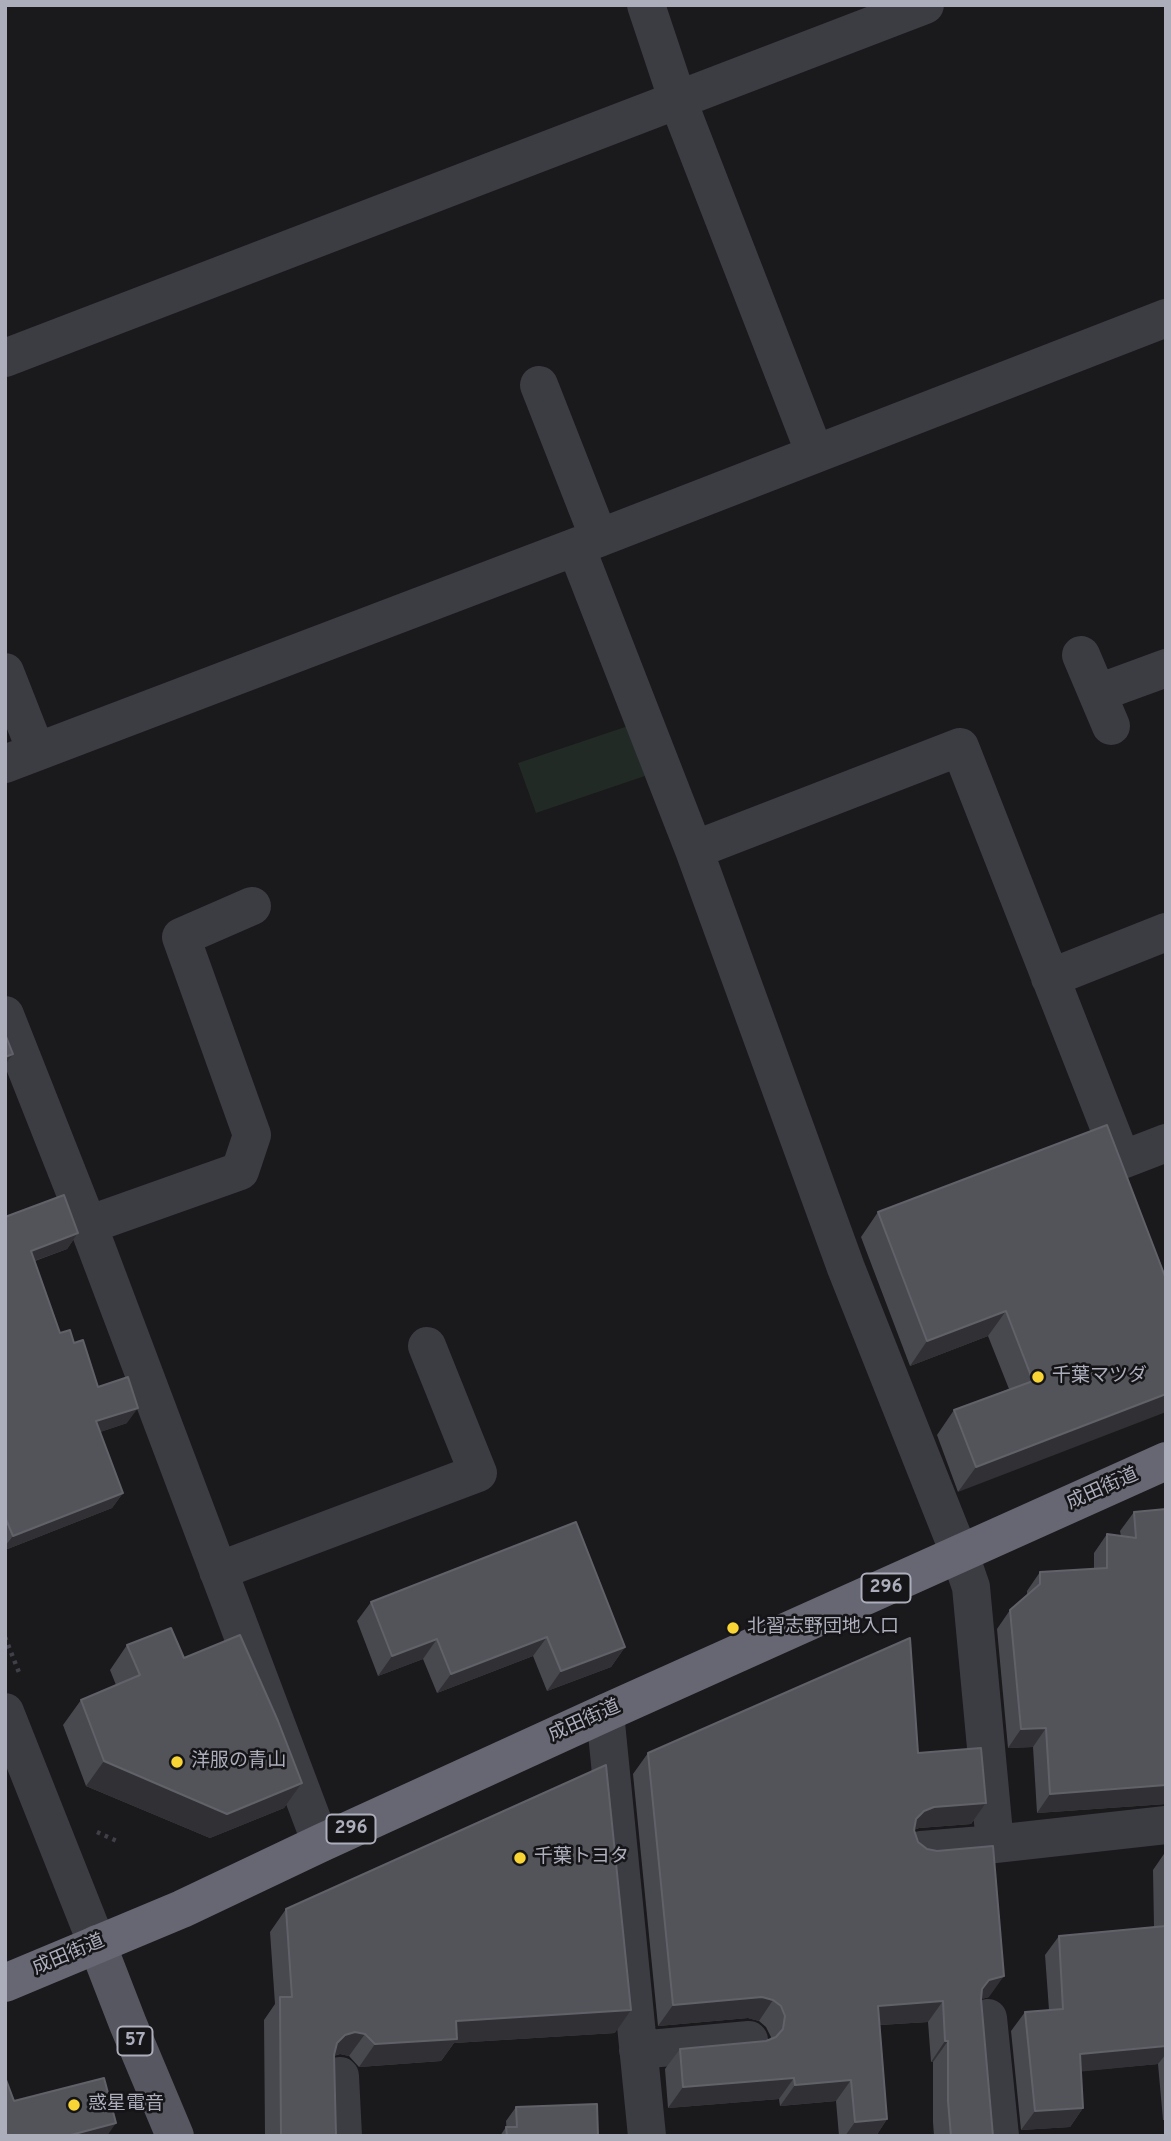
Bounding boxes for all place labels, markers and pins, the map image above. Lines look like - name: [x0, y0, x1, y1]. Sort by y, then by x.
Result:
- place label: 千葉マツダ: [1052, 1366, 1147, 1388]
- marker: 千葉マツダ: [1030, 1369, 1046, 1385]
- place label: 北習志野団地入口: [747, 1617, 899, 1639]
- marker: 北習志野団地入口: [725, 1620, 741, 1636]
- place label: 洋服の青山: [191, 1751, 286, 1773]
- marker: 洋服の青山: [169, 1754, 185, 1770]
- place label: 千葉トヨタ: [534, 1847, 629, 1869]
- marker: 千葉トヨタ: [512, 1850, 528, 1866]
- place label: 惑星電音: [88, 2094, 164, 2116]
- marker: 惑星電音: [66, 2097, 82, 2113]

